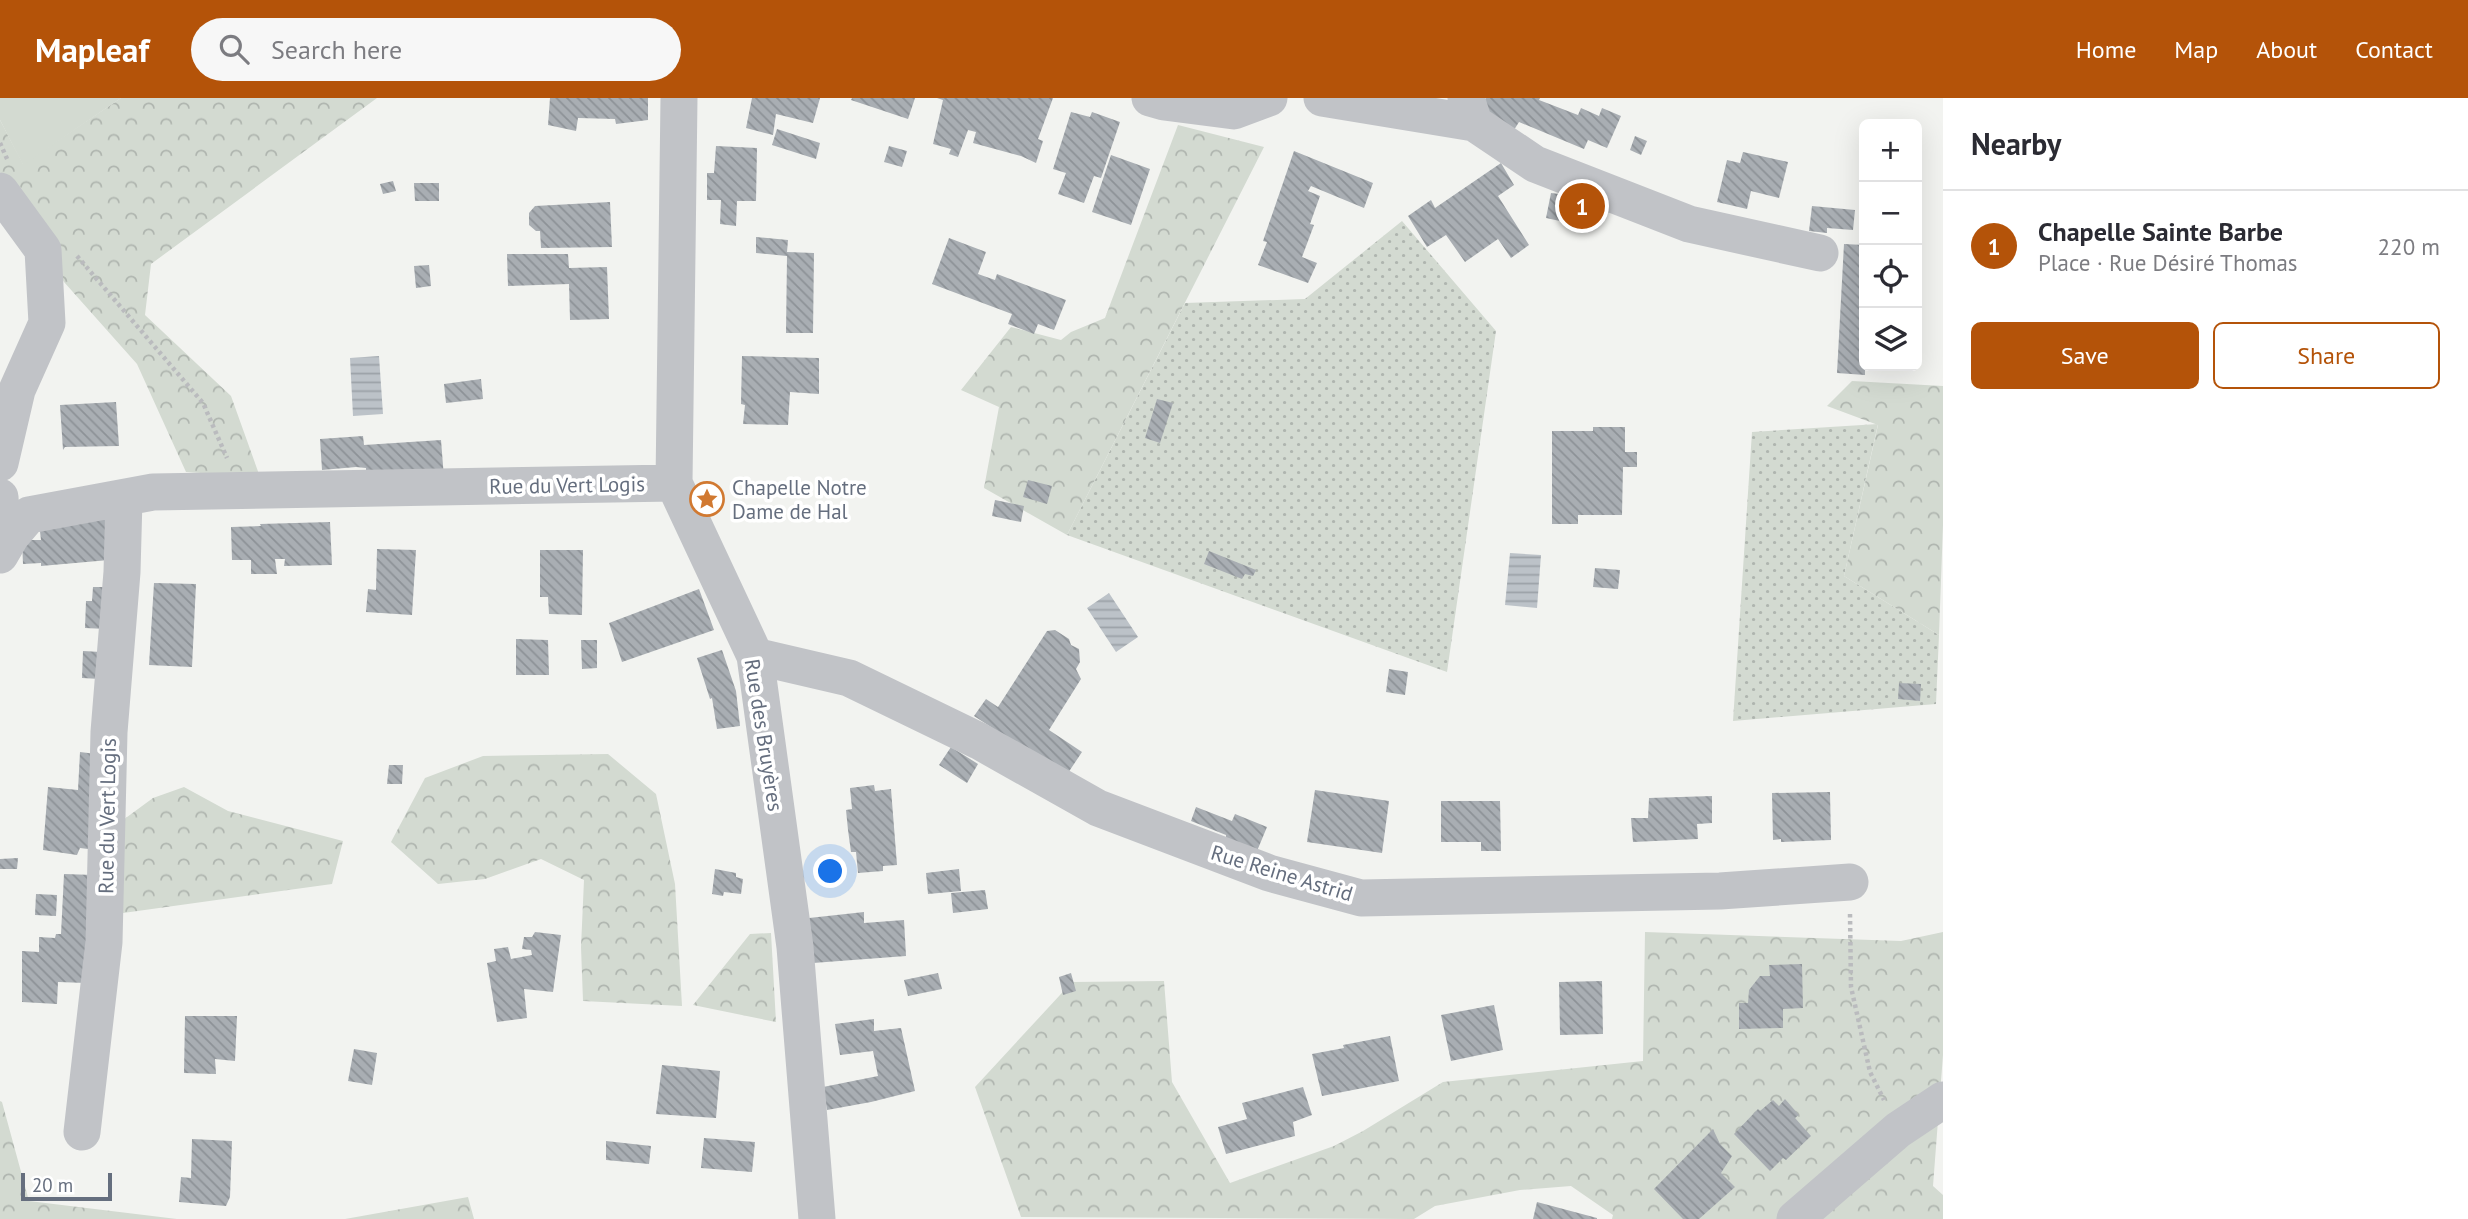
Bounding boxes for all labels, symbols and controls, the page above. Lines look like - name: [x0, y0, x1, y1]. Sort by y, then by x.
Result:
- search box: [191, 18, 681, 81]
- text: Mapleaf: [35, 28, 149, 71]
- icon: search: [215, 30, 253, 68]
- text: Search here: [271, 33, 402, 66]
- text: Home: [2076, 34, 2136, 65]
- text: Map: [2174, 34, 2218, 65]
- text: About: [2256, 34, 2317, 65]
- text: Contact: [2355, 34, 2433, 65]
- map controls: [1859, 119, 1922, 371]
- button: +: [1859, 119, 1922, 182]
- text: Nearby: [1971, 124, 2061, 163]
- pin: 1: [1559, 180, 1605, 232]
- button: −: [1859, 182, 1922, 245]
- text: Chapelle Sainte Barbe: [2038, 215, 2283, 248]
- text: 1: [1987, 232, 2001, 261]
- text: 220 m: [2378, 232, 2440, 261]
- button: locate: [1859, 245, 1922, 308]
- text: Place · Rue Désiré Thomas: [2038, 248, 2298, 277]
- button: layers: [1859, 308, 1922, 371]
- button: Save: [1971, 322, 2199, 389]
- button: Share: [2213, 322, 2440, 389]
- street label: Rue du Vert Logis: [489, 470, 645, 500]
- place label: Chapelle Notre Dame de Hal: [732, 474, 867, 525]
- place icon: Chapelle Notre Dame de Hal: [688, 480, 726, 518]
- street label: Rue des Bruyères: [739, 657, 789, 813]
- street label: Rue du Vert Logis: [92, 738, 122, 894]
- street label: Rue Reine Astrid: [1208, 839, 1356, 907]
- your location: [813, 854, 847, 888]
- scale bar: [21, 1170, 112, 1202]
- text: 20 m: [32, 1173, 73, 1197]

